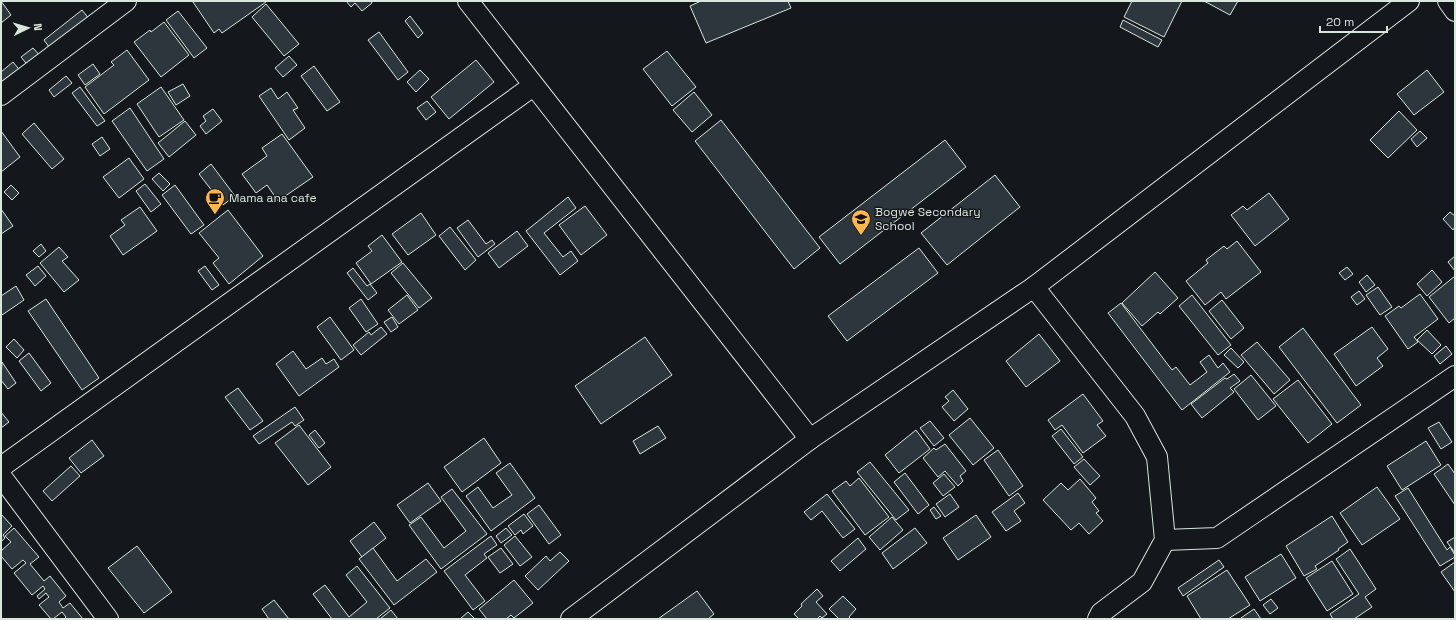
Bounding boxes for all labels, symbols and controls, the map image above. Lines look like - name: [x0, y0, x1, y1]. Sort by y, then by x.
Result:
- north arrow: [8, 8, 48, 48]
- scale bar: [1320, 8, 1387, 34]
- text: 20 m: [1326, 14, 1354, 30]
- text: N: [31, 23, 45, 31]
- cafe icon: Mama ana cafe: [204, 187, 226, 215]
- place label: Mama ana cafe: [229, 190, 317, 206]
- place label: Bogwe Secondary School: [875, 204, 981, 234]
- school or university icon: Bogwe Secondary School: [850, 208, 872, 236]

